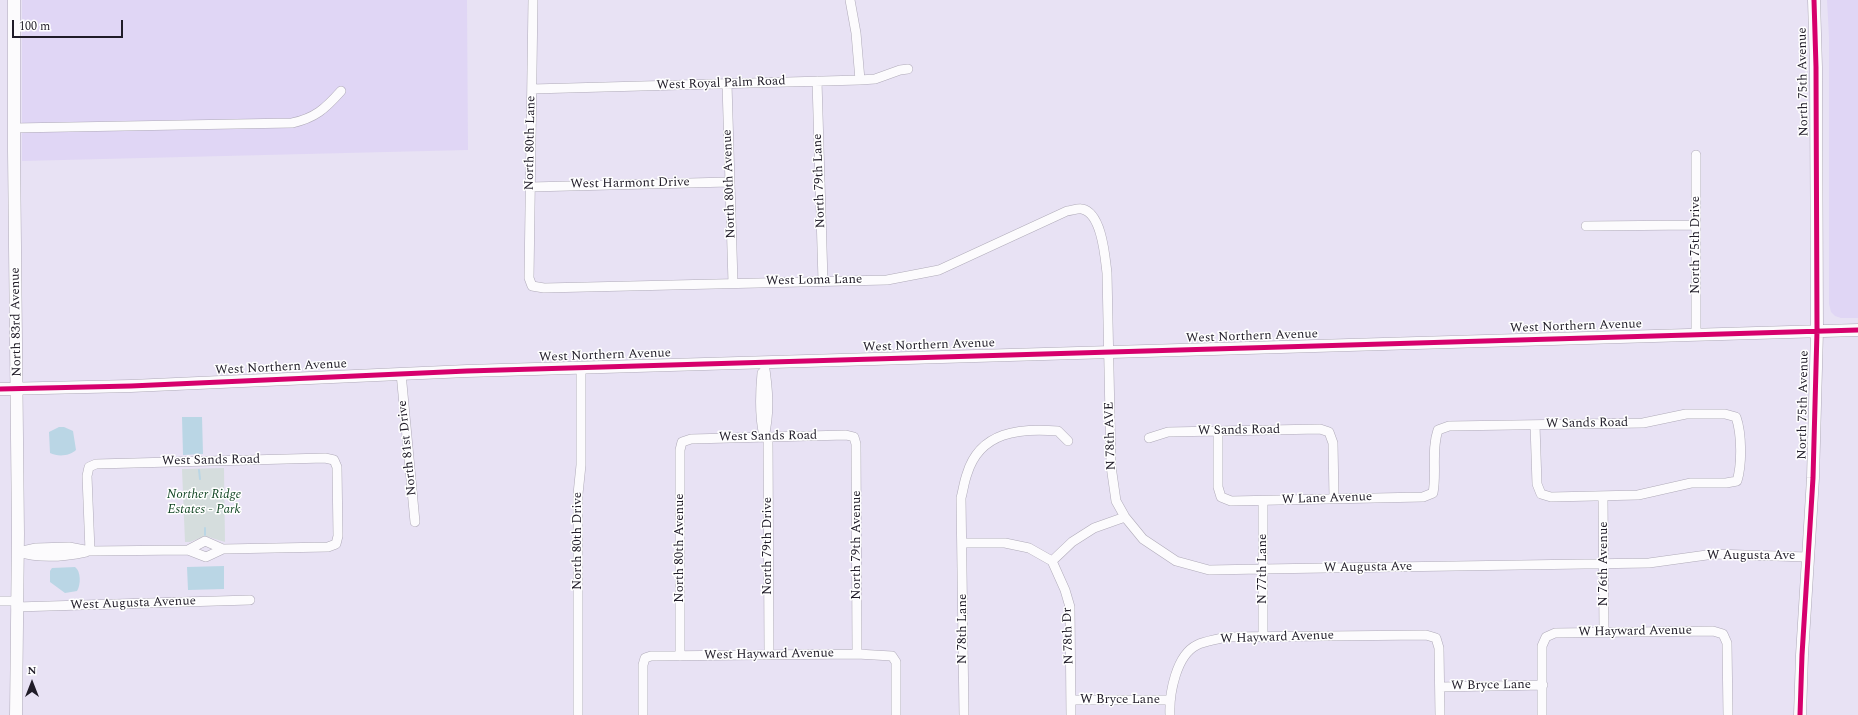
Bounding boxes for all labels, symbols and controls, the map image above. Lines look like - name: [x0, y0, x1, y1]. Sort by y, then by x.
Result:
- scale bar: [14, 12, 125, 38]
- text: 100 m: [19, 17, 50, 36]
- street label: North 75th Avenue: [1795, 27, 1813, 137]
- street label: West Royal Palm Road: [656, 74, 786, 94]
- street label: North 80th Lane: [522, 95, 540, 191]
- street label: North 80th Avenue: [720, 129, 740, 239]
- street label: North 79th Lane: [811, 133, 829, 229]
- street label: West Harmont Drive: [570, 175, 690, 193]
- street label: North 75th Drive: [1688, 196, 1704, 294]
- street label: North 83rd Avenue: [8, 267, 26, 377]
- street label: West Loma Lane: [766, 272, 862, 290]
- street label: West Northern Avenue: [1510, 317, 1642, 337]
- street label: West Northern Avenue: [1186, 327, 1318, 347]
- street label: West Northern Avenue: [863, 336, 995, 356]
- street label: West Northern Avenue: [539, 346, 671, 366]
- street label: North 75th Avenue: [1795, 350, 1813, 460]
- street label: West Northern Avenue: [215, 357, 347, 379]
- street label: North 81st Drive: [395, 399, 421, 497]
- street label: N 78th AVE: [1102, 401, 1120, 471]
- street label: W Sands Road: [1546, 415, 1628, 433]
- street label: W Sands Road: [1198, 422, 1280, 440]
- street label: West Sands Road: [719, 428, 817, 446]
- street label: West Sands Road: [162, 452, 260, 470]
- park label: Norther Ridge Estates - Park: [167, 487, 241, 518]
- street label: North 79th Avenue: [849, 490, 865, 600]
- street label: W Lane Avenue: [1281, 490, 1373, 508]
- street label: North 80th Drive: [570, 492, 586, 590]
- street label: North 80th Avenue: [672, 493, 688, 603]
- street label: North 79th Drive: [760, 497, 776, 595]
- street label: N 76th Avenue: [1596, 522, 1612, 606]
- street label: N 77th Lane: [1255, 534, 1271, 604]
- street label: W Augusta Ave: [1707, 548, 1795, 564]
- street label: W Augusta Ave: [1324, 559, 1412, 577]
- street label: West Augusta Avenue: [70, 594, 196, 614]
- street label: N 78th Lane: [955, 594, 971, 664]
- street label: N 78th Dr: [1060, 607, 1078, 665]
- street label: W Hayward Avenue: [1578, 623, 1692, 641]
- street label: W Hayward Avenue: [1220, 628, 1334, 648]
- street label: West Hayward Avenue: [704, 646, 834, 664]
- text: N: [28, 662, 36, 679]
- north arrow: [12, 663, 52, 703]
- street label: W Bryce Lane: [1451, 678, 1531, 694]
- street label: W Bryce Lane: [1080, 692, 1160, 708]

